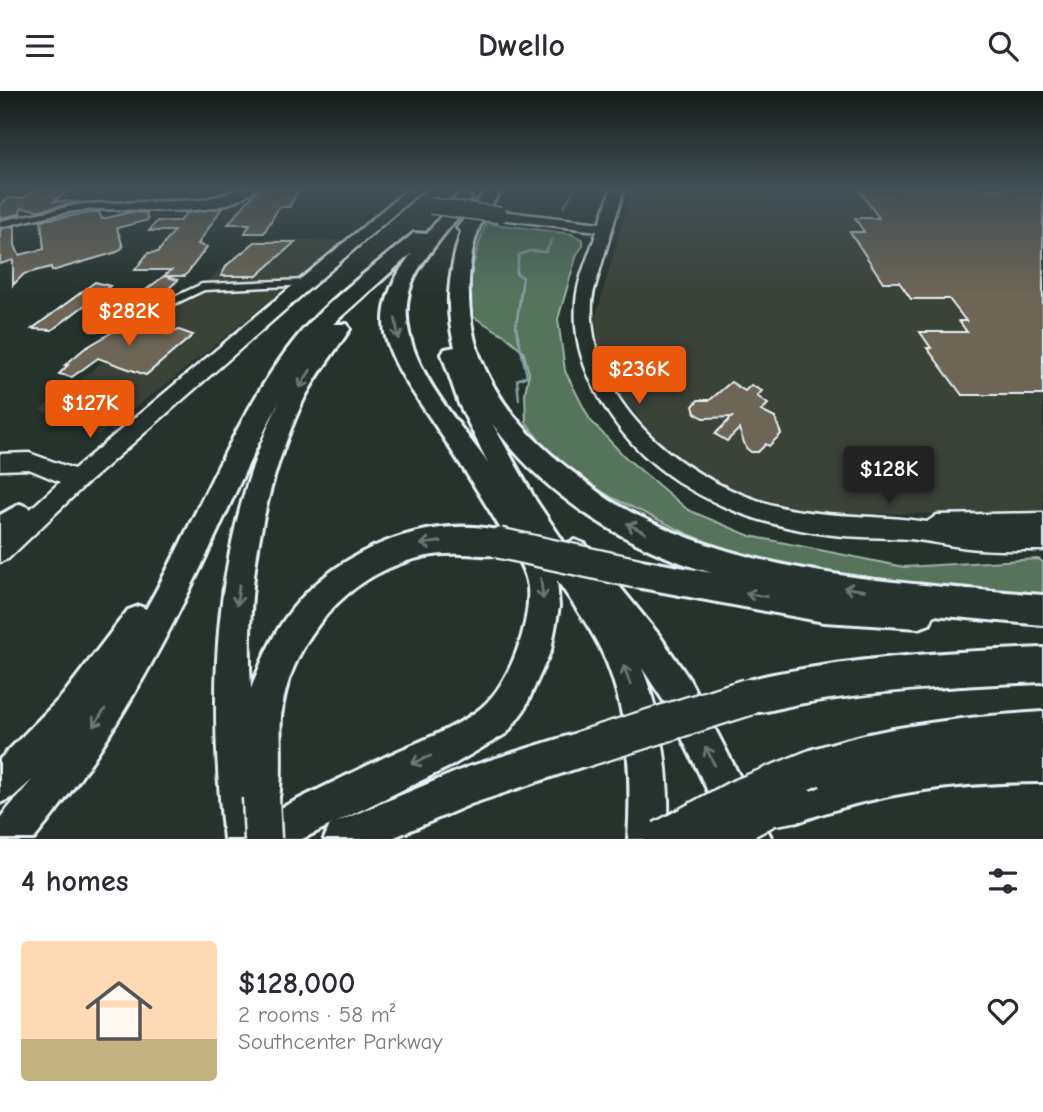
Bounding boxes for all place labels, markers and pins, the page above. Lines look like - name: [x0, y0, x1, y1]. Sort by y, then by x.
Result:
- pin: $282K: [80, 289, 178, 348]
- pin: $236K: [590, 347, 688, 406]
- pin: $127K: [41, 381, 139, 440]
- pin: $128K: [840, 447, 938, 506]

